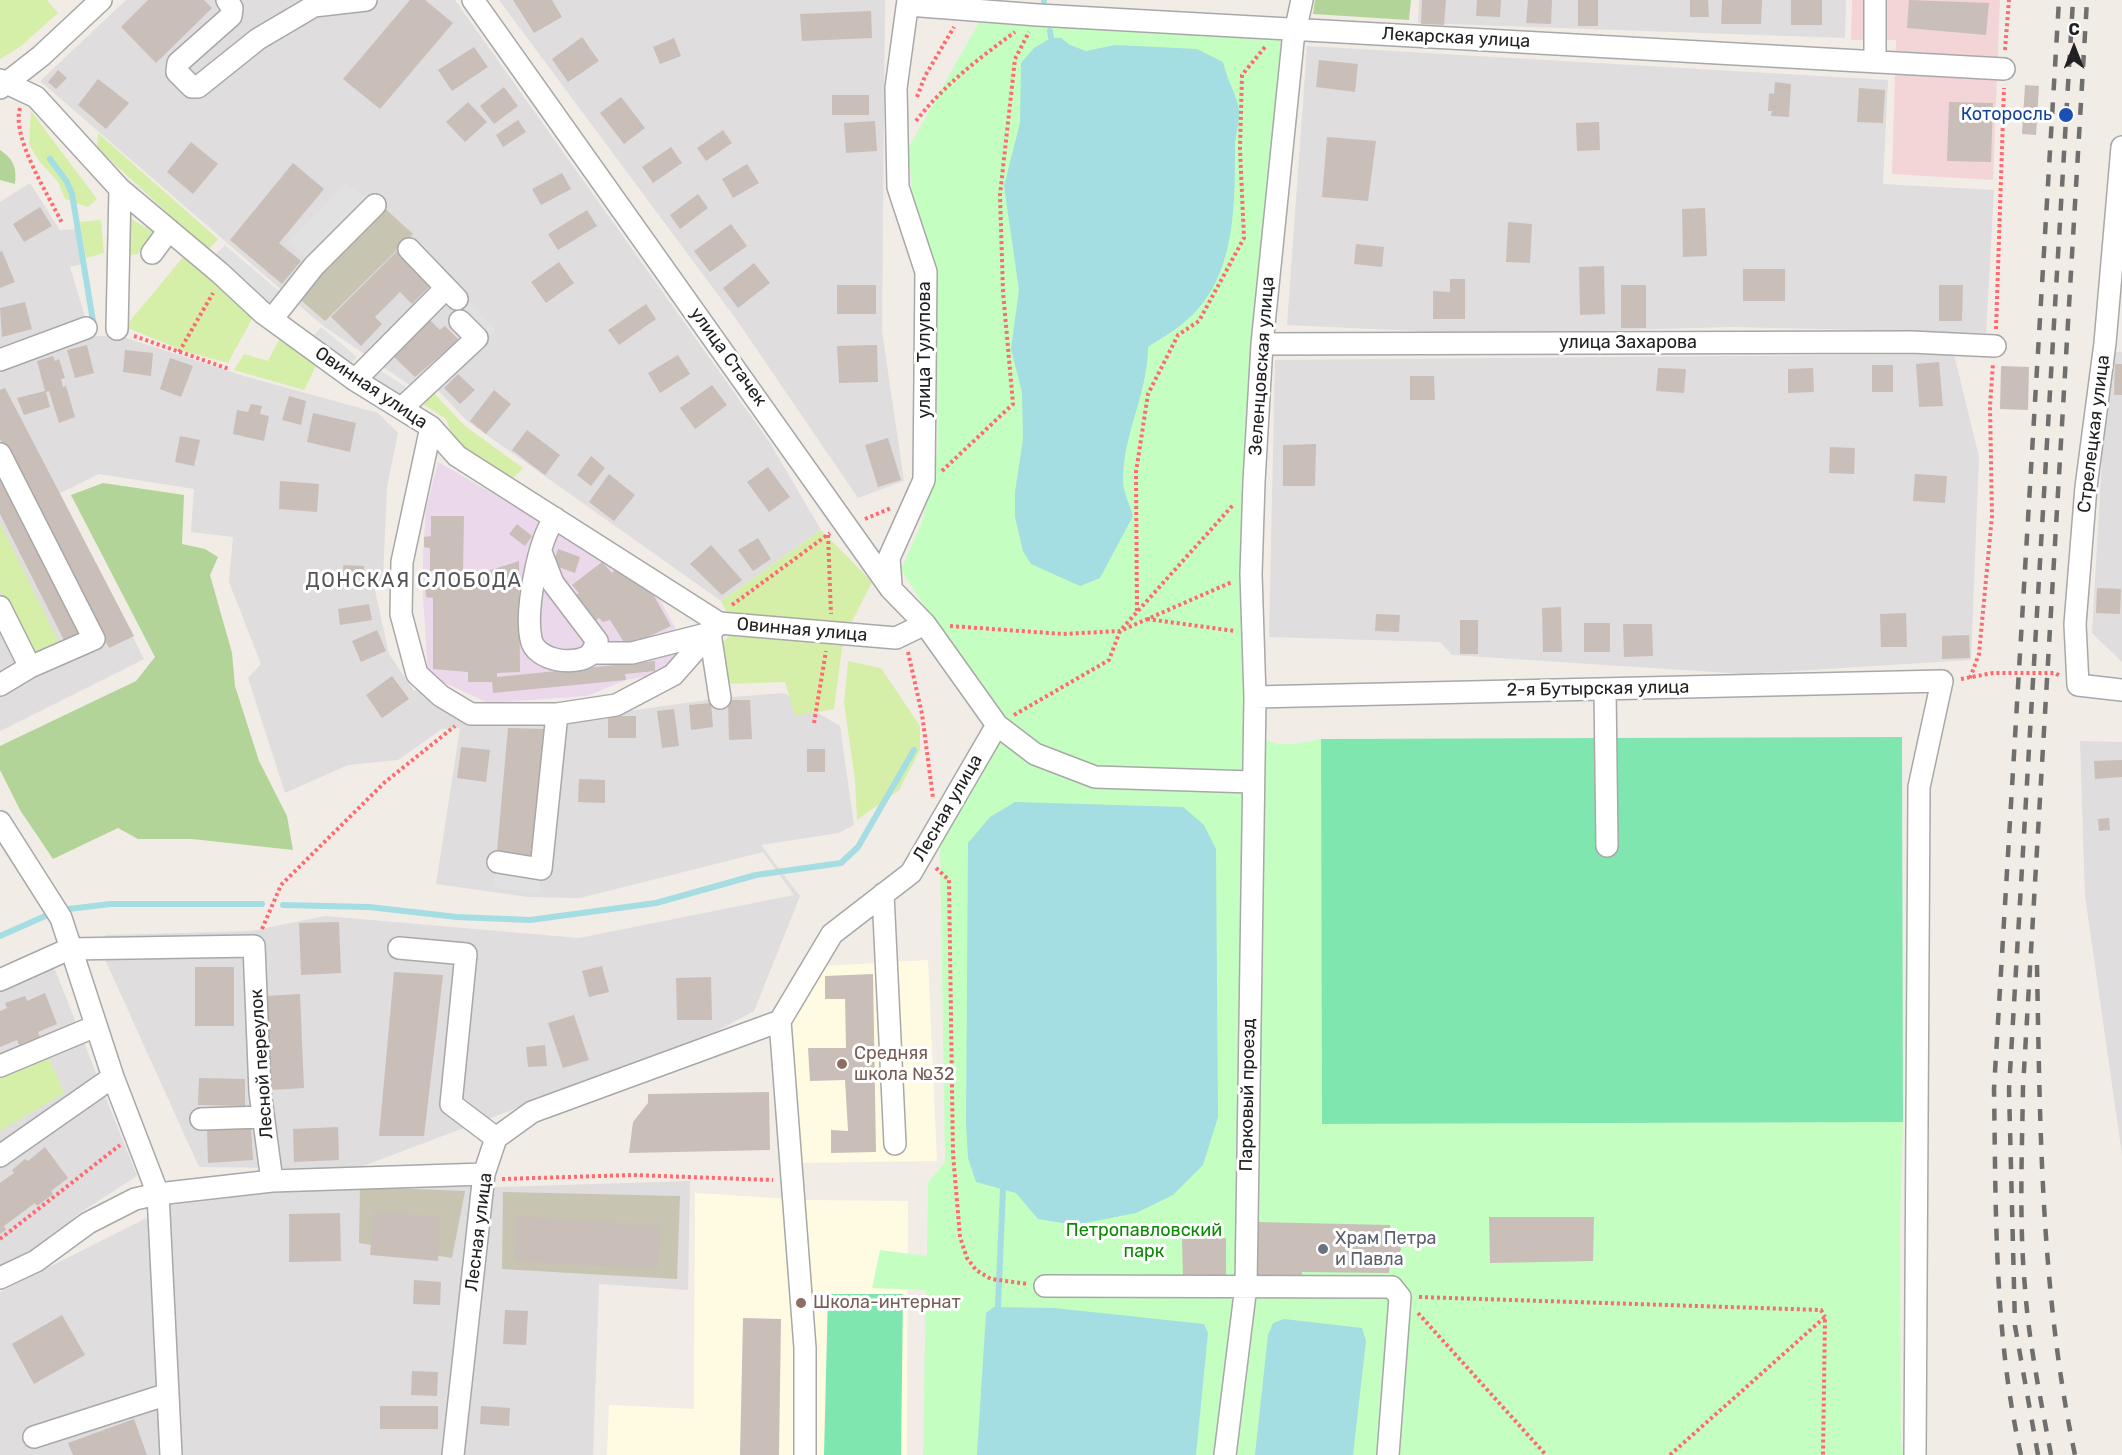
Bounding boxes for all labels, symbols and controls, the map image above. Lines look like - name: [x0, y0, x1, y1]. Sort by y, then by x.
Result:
- north arrow: [2044, 18, 2104, 78]
- text: С: [2068, 20, 2080, 39]
- street label: Лекарская улица: [1381, 23, 1531, 53]
- place label: Которосль: [1961, 104, 2052, 126]
- marker: Которосль: [2057, 106, 2075, 124]
- street label: Зеленцовская улица: [1245, 276, 1279, 456]
- street label: улица Тулупова: [914, 281, 936, 419]
- street label: улица Стачек: [685, 303, 771, 411]
- street label: улица Захарова: [1559, 332, 1697, 354]
- street label: Овинная улица: [311, 342, 431, 434]
- street label: Стрелецкая улица: [2074, 354, 2114, 514]
- district label: ДОНСКАЯ СЛОБОДА: [306, 569, 522, 593]
- street label: Овинная улица: [736, 614, 868, 646]
- street label: 2-я Бутырская улица: [1506, 677, 1690, 701]
- street label: Лесная улица: [909, 751, 987, 865]
- street label: Лесной переулок: [246, 988, 278, 1140]
- street label: Парковый проезд: [1236, 1018, 1260, 1172]
- place label: Средняя школа №32: [854, 1043, 955, 1086]
- marker: Средняя школа №32: [835, 1057, 849, 1071]
- street label: Лесная улица: [461, 1171, 497, 1293]
- park label: Петропавловский парк: [1066, 1220, 1222, 1262]
- place label: Храм Петра и Павла: [1335, 1228, 1437, 1270]
- marker: Храм Петра и Павла: [1316, 1242, 1330, 1256]
- place label: Школа-интернат: [813, 1292, 961, 1314]
- marker: Школа-интернат: [794, 1296, 808, 1310]

